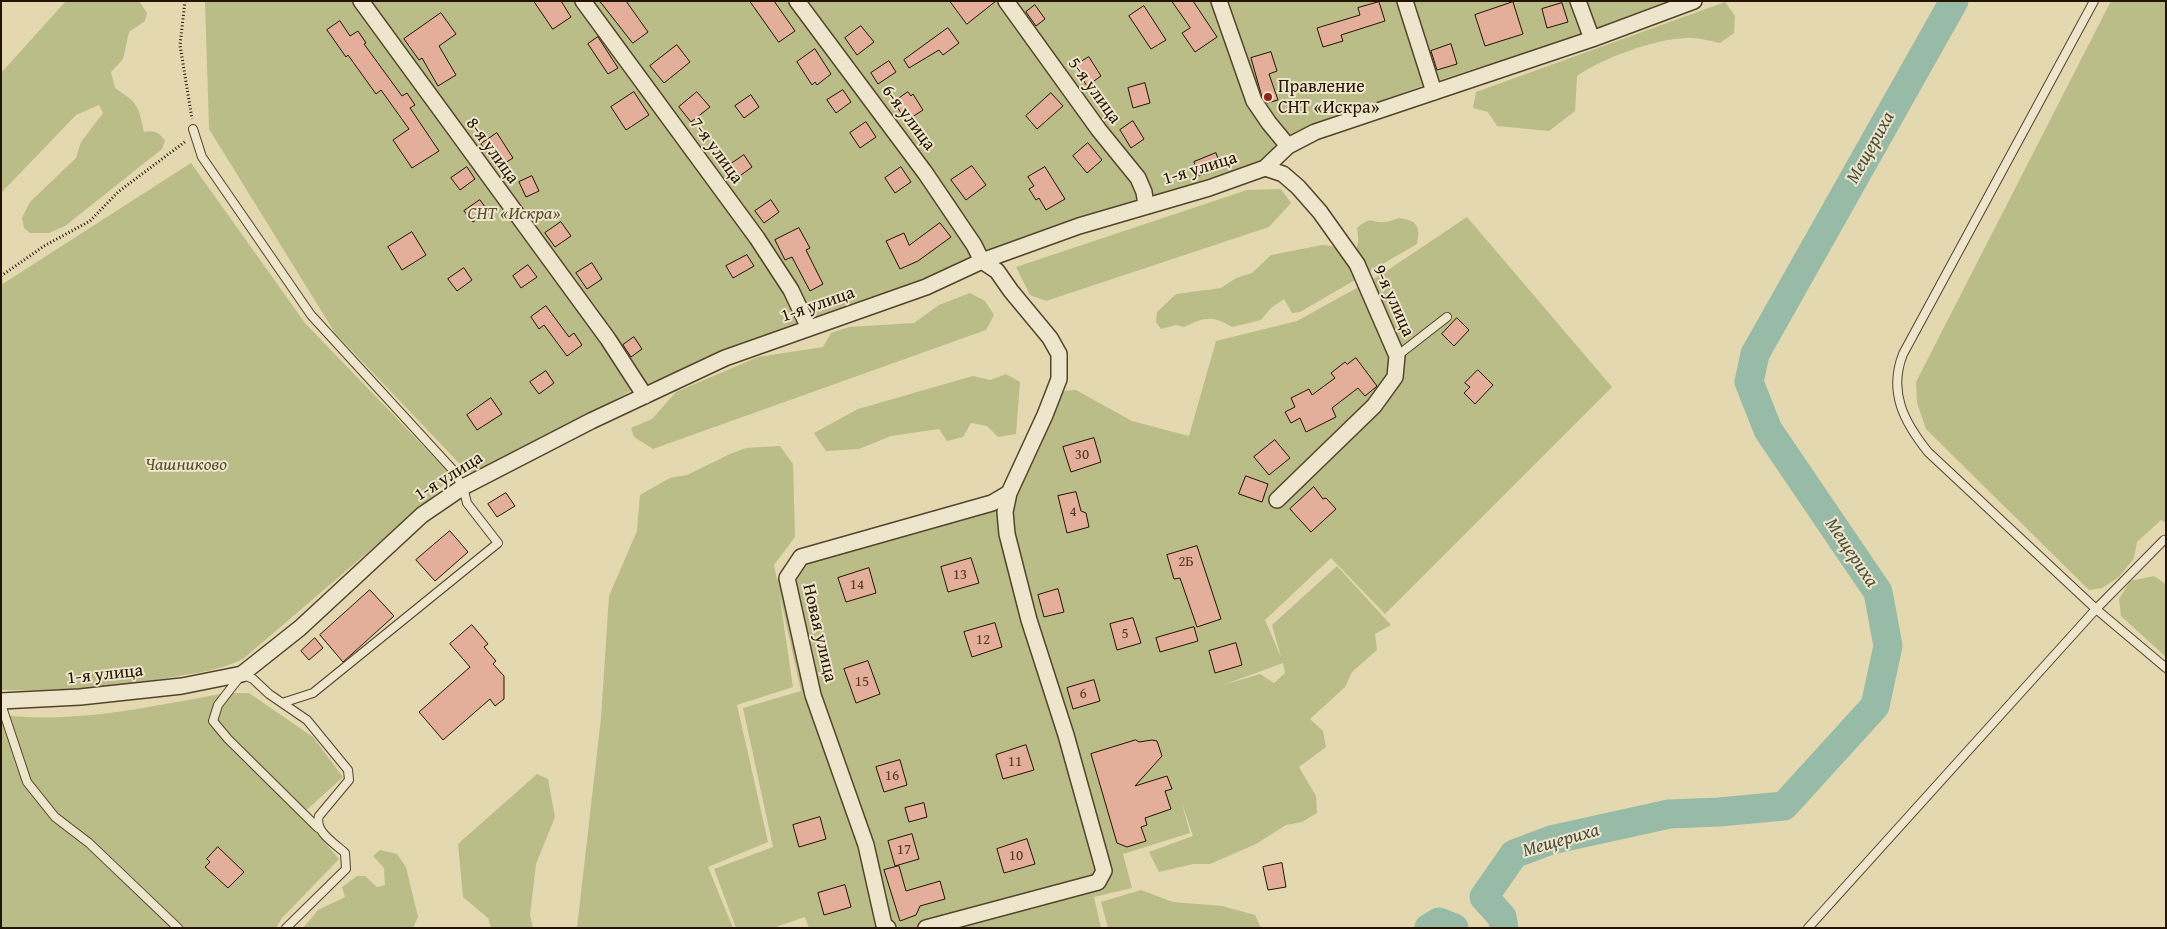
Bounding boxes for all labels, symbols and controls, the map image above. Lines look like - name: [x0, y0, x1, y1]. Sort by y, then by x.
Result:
- street label: 5-я улица: [1063, 54, 1125, 128]
- place label: Правление СНТ «Искра»: [1278, 76, 1379, 118]
- street label: 6-я улица: [876, 81, 940, 155]
- marker: Правление СНТ «Искра»: [1262, 91, 1274, 103]
- water label: Мещериха: [1842, 108, 1900, 188]
- street label: 8-я улица: [461, 114, 523, 188]
- street label: 7-я улица: [685, 114, 747, 188]
- street label: 1-я улица: [1160, 147, 1240, 191]
- park label: СНТ «Искра»: [468, 203, 560, 225]
- street label: 9-я улица: [1368, 262, 1418, 340]
- street label: 1-я улица: [778, 282, 858, 328]
- house number: 30: [1075, 446, 1089, 464]
- street label: 1-я улица: [411, 448, 487, 506]
- park label: Чашниково: [145, 454, 227, 476]
- house number: 4: [1069, 503, 1077, 521]
- water label: Мещериха: [1820, 514, 1882, 592]
- house number: 2Б: [1178, 553, 1194, 571]
- house number: 13: [953, 566, 967, 584]
- house number: 14: [850, 576, 864, 594]
- street label: Новая улица: [797, 582, 841, 684]
- house number: 5: [1121, 625, 1129, 643]
- house number: 12: [976, 631, 990, 649]
- street label: 1-я улица: [66, 660, 144, 690]
- house number: 15: [855, 673, 869, 691]
- house number: 6: [1079, 685, 1087, 703]
- house number: 11: [1008, 753, 1022, 771]
- house number: 16: [885, 767, 899, 785]
- water label: Мещериха: [1520, 819, 1602, 863]
- house number: 17: [897, 841, 911, 859]
- house number: 10: [1009, 847, 1023, 865]

